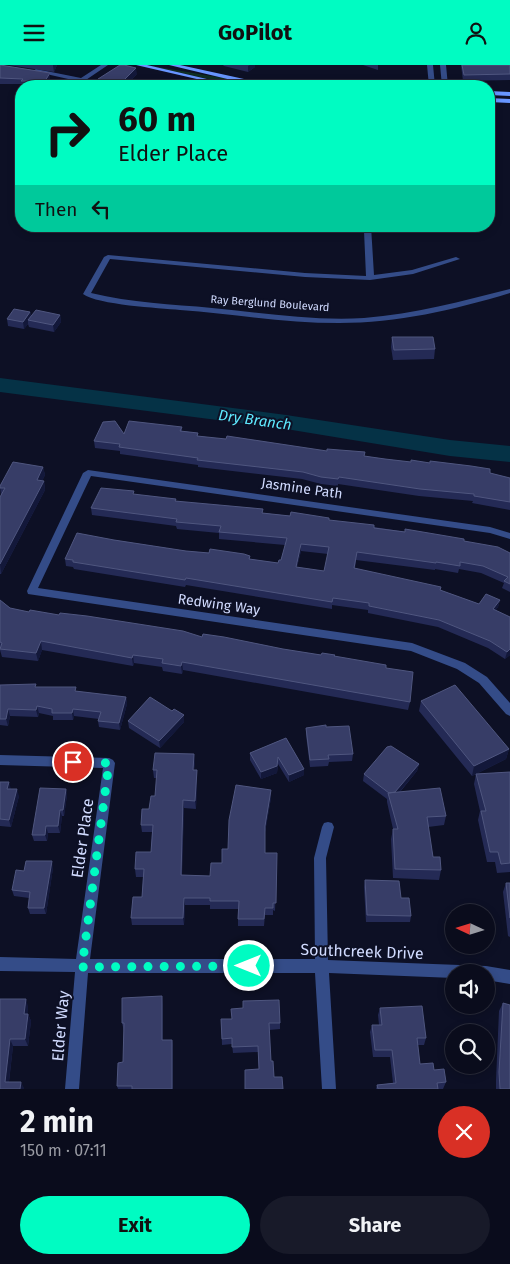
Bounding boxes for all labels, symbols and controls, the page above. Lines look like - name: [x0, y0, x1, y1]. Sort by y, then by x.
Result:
- icon: menu: [20, 19, 48, 47]
- text: GoPilot: [218, 19, 292, 46]
- icon: person: [462, 19, 490, 47]
- text: 60 m: [118, 98, 196, 140]
- icon: right: [35, 100, 100, 165]
- text: Elder Place: [118, 140, 228, 167]
- icon: left: [87, 195, 115, 223]
- text: Then: [35, 198, 77, 221]
- street label: Ray Berglund Boulevard: [210, 293, 330, 314]
- water label: Dry Branch: [217, 406, 293, 434]
- street label: Jasmine Path: [260, 474, 344, 503]
- street label: Redwing Way: [177, 590, 261, 619]
- pin: [52, 741, 94, 783]
- icon: arrive: [59, 748, 87, 776]
- street label: Elder Place: [68, 797, 97, 879]
- north arrow: [445, 904, 495, 954]
- map controls: [445, 904, 495, 1074]
- position arrow: [222, 939, 274, 991]
- street label: Southcreek Drive: [300, 940, 424, 963]
- button: sound: [445, 964, 495, 1014]
- street label: Elder Way: [48, 990, 73, 1062]
- button: search: [445, 1024, 495, 1074]
- text: 2 min: [20, 1104, 94, 1140]
- button: close: [438, 1106, 490, 1158]
- text: 150 m · 07:11: [20, 1141, 107, 1160]
- button: Exit: [20, 1196, 250, 1254]
- button: Share: [260, 1196, 490, 1254]

